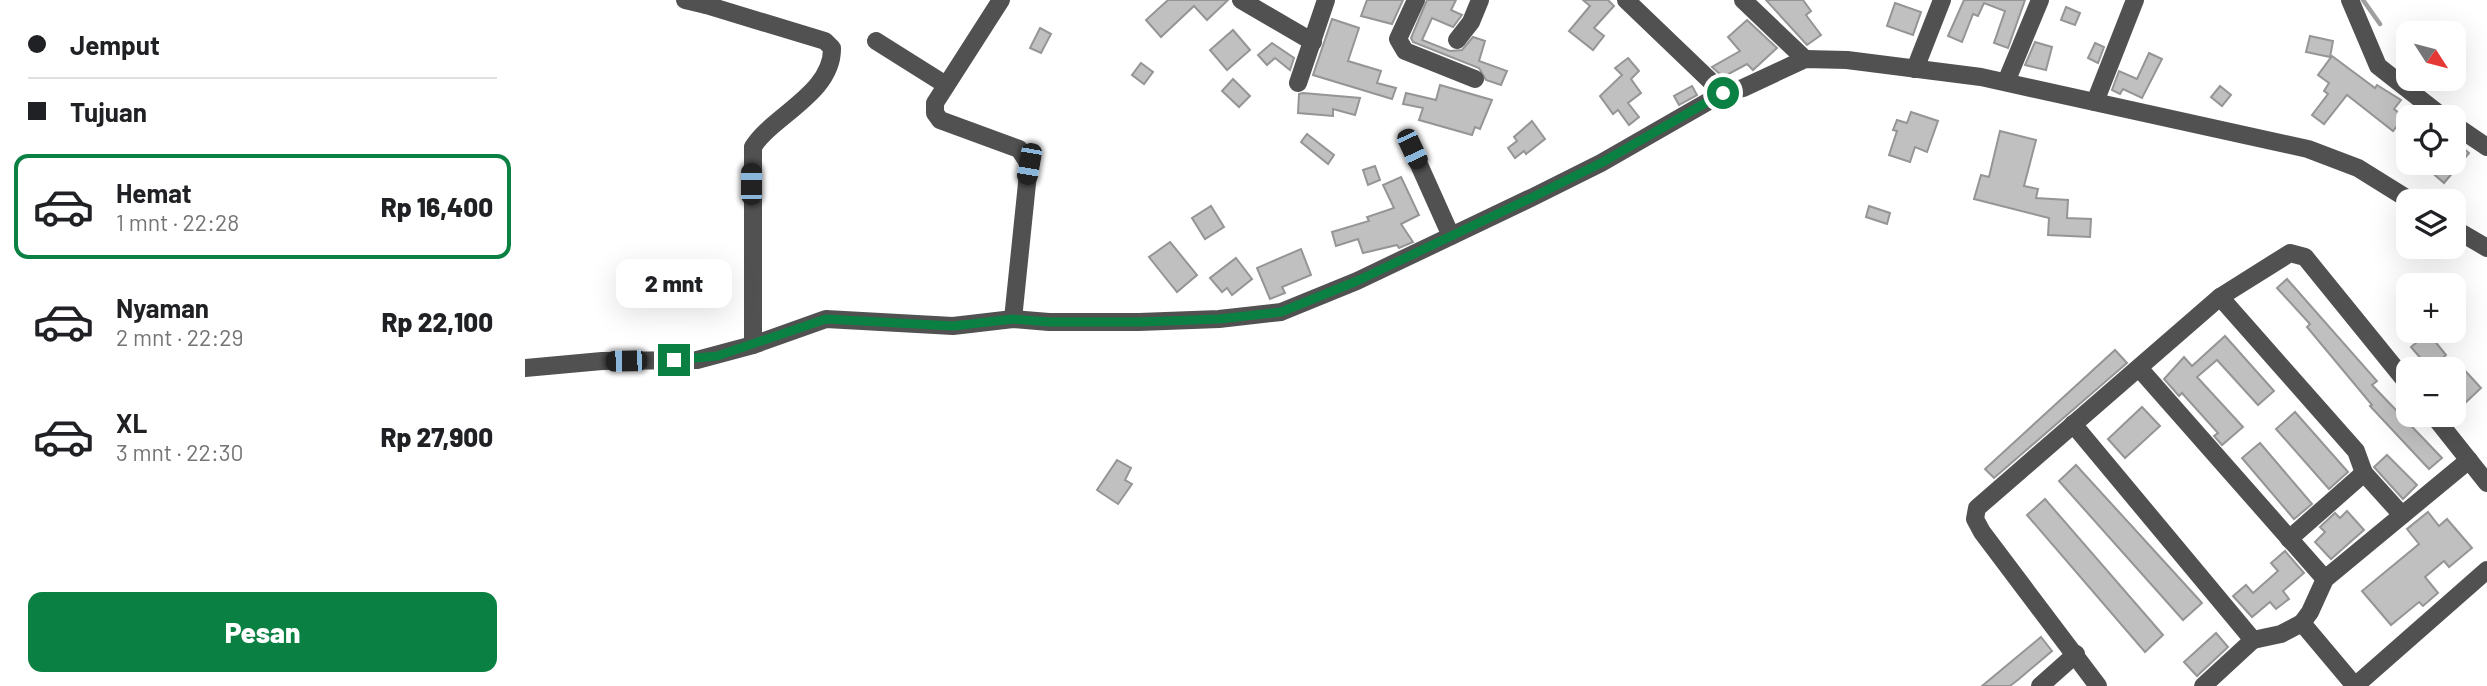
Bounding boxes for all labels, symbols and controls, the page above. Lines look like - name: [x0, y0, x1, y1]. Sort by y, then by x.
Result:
- north arrow: [2396, 21, 2466, 91]
- map controls: [2396, 21, 2466, 427]
- text: Jemput: [70, 29, 160, 60]
- route start: [1707, 77, 1739, 109]
- text: Tujuan: [70, 96, 147, 127]
- button: locate: [2396, 105, 2466, 175]
- car: [1394, 126, 1431, 172]
- car: [1016, 141, 1043, 187]
- car: [741, 163, 762, 205]
- icon: car: [32, 175, 95, 238]
- text: Hemat: [116, 177, 192, 208]
- button: layers: [2396, 189, 2466, 259]
- text: Rp 16,400: [381, 191, 493, 222]
- text: 1 mnt · 22:28: [116, 208, 239, 236]
- callout: 2 mnt: [616, 258, 732, 308]
- text: 2 mnt: [645, 269, 703, 297]
- button: +: [2396, 273, 2466, 343]
- icon: car: [32, 290, 95, 353]
- text: Nyaman: [116, 292, 209, 323]
- text: Rp 22,100: [382, 306, 493, 337]
- text: 2 mnt · 22:29: [116, 323, 244, 351]
- route end: [658, 344, 690, 376]
- car: [605, 350, 648, 372]
- button: −: [2396, 357, 2466, 427]
- icon: car: [32, 405, 95, 468]
- text: XL: [116, 407, 147, 438]
- text: Rp 27,900: [380, 421, 493, 452]
- text: 3 mnt · 22:30: [116, 438, 244, 466]
- button: Pesan: [28, 592, 497, 672]

